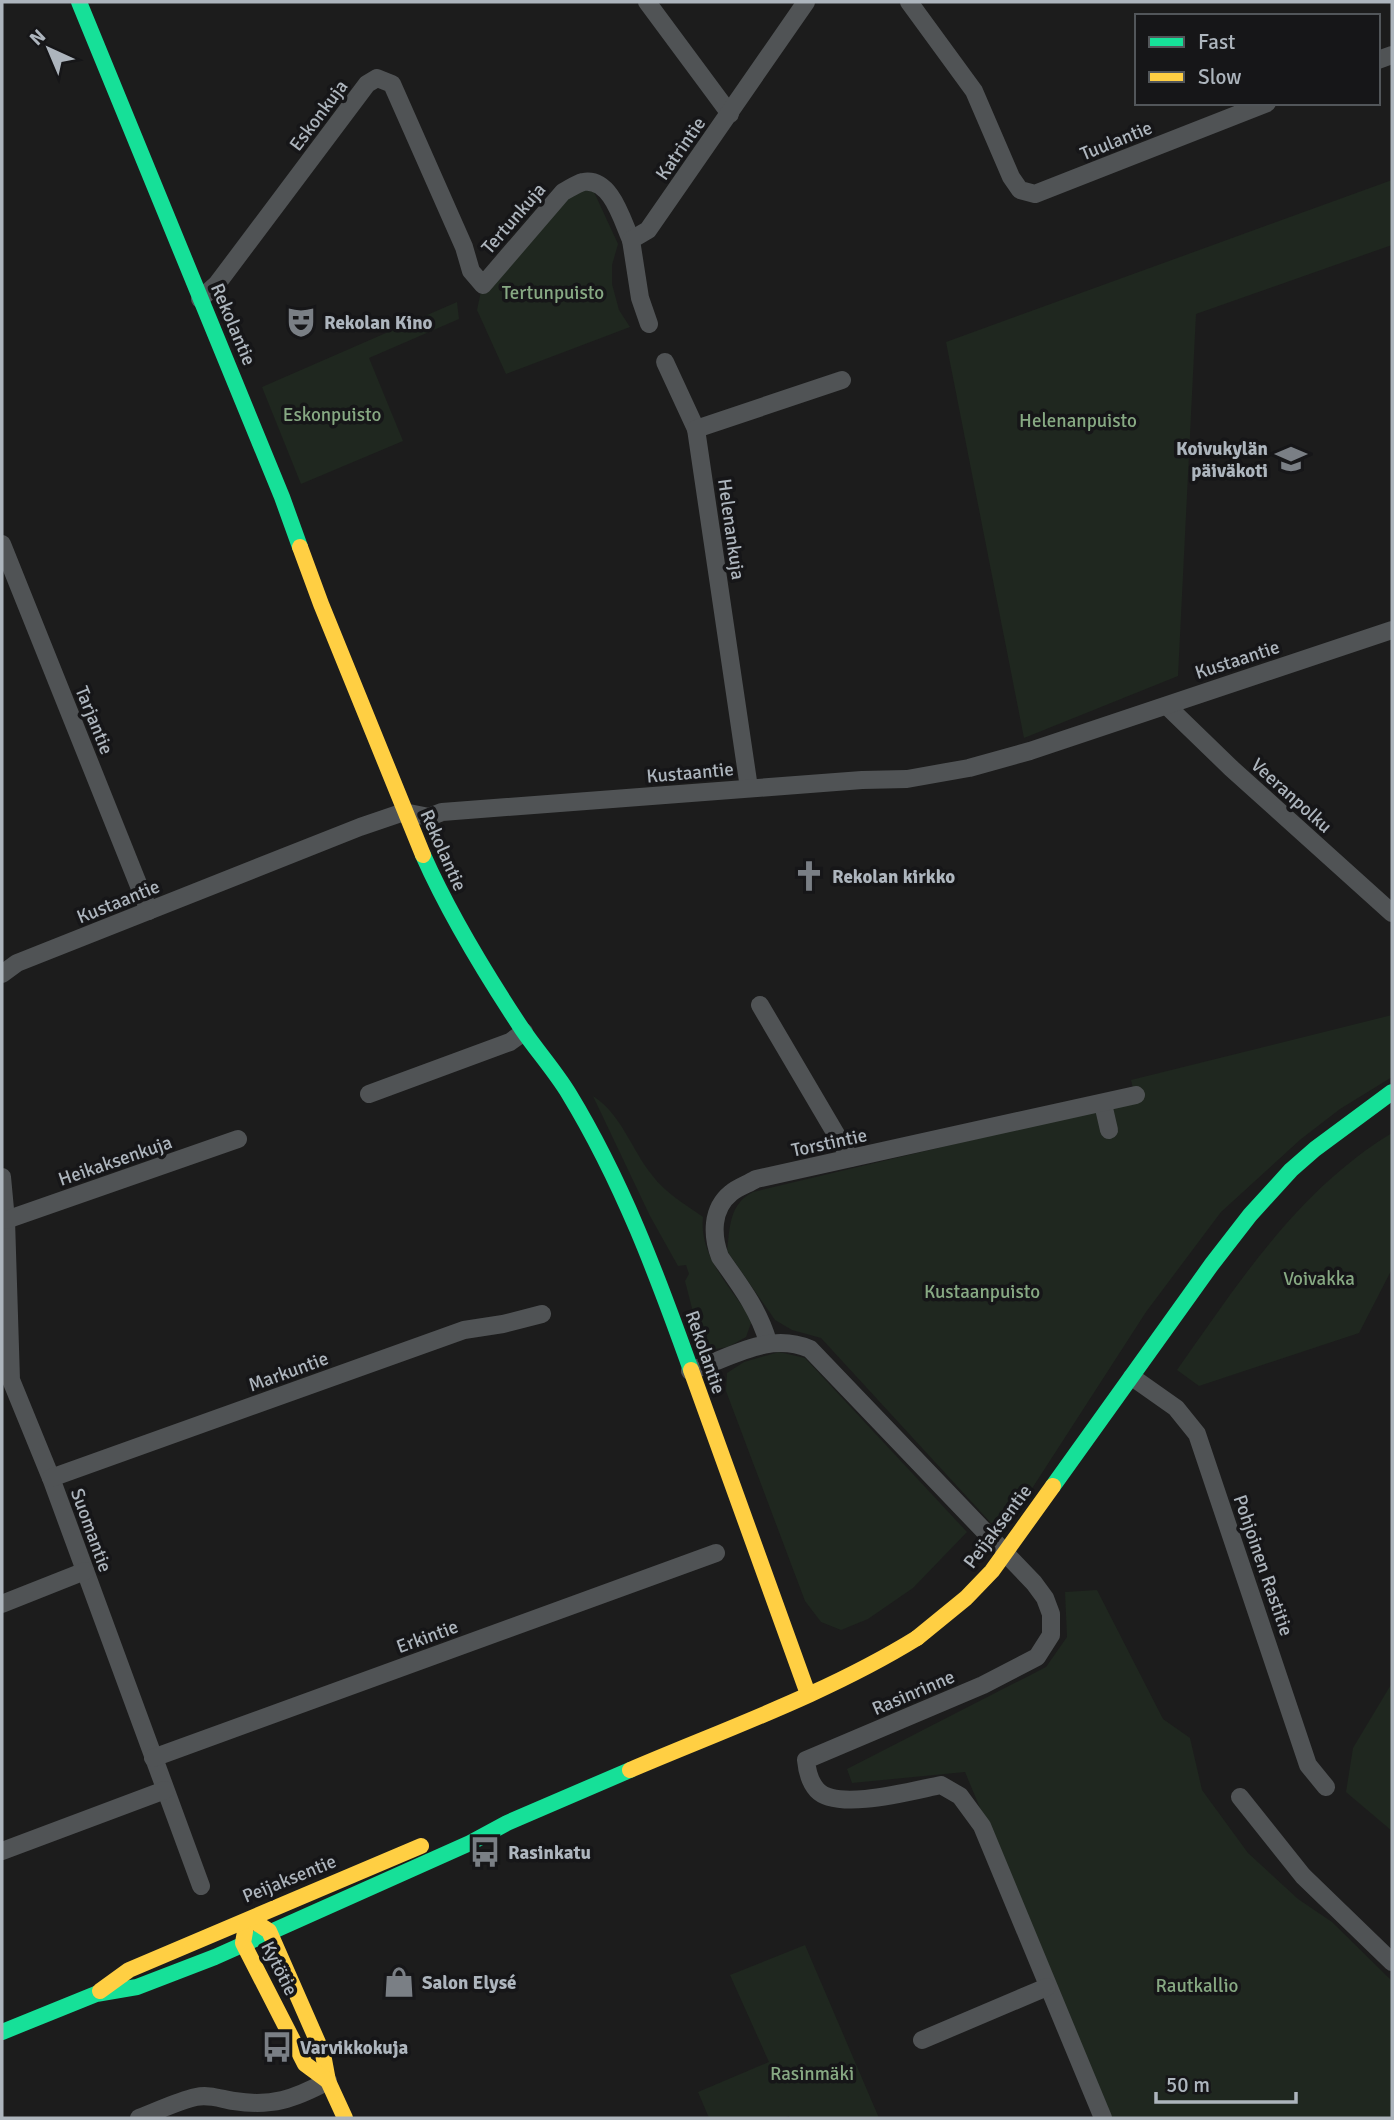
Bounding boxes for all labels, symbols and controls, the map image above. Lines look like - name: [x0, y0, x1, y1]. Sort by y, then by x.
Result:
- north arrow: [14, 14, 84, 84]
- legend: [1135, 14, 1380, 105]
- text: N: [25, 24, 51, 51]
- text: Fast: [1198, 29, 1235, 55]
- text: Slow: [1198, 64, 1242, 90]
- street label: Eskonkuja: [284, 75, 353, 156]
- street label: Katrintie: [650, 112, 711, 185]
- street label: Tuulantie: [1077, 116, 1156, 166]
- street label: Tertunkuja: [476, 178, 551, 259]
- street label: Rekolantie: [205, 280, 261, 369]
- park label: Tertunpuisto: [502, 281, 604, 305]
- theatre icon: Rekolan Kino: [284, 305, 318, 339]
- place label: Rekolan Kino: [324, 311, 433, 335]
- park label: Eskonpuisto: [283, 403, 381, 427]
- park label: Helenanpuisto: [1019, 409, 1137, 433]
- place label: Koivukylän päiväkoti: [1176, 437, 1268, 483]
- school or university icon: Koivukylän päiväkoti: [1274, 442, 1308, 476]
- street label: Helenankuja: [712, 477, 750, 581]
- street label: Kustaantie: [1192, 635, 1283, 685]
- street label: Tarjantie: [70, 683, 119, 758]
- street label: Veeranpolku: [1246, 753, 1337, 838]
- street label: Kustaantie: [645, 757, 735, 789]
- street label: Rekolantie: [414, 806, 472, 895]
- church icon: Rekolan kirkko: [792, 859, 826, 893]
- place label: Rekolan kirkko: [832, 865, 955, 889]
- street label: Kustaantie: [73, 874, 163, 929]
- street label: Torstintie: [789, 1123, 869, 1163]
- street label: Heikaksenkuja: [55, 1130, 175, 1192]
- park label: Voivakka: [1283, 1267, 1355, 1291]
- park label: Kustaanpuisto: [924, 1280, 1040, 1304]
- street label: Rekolantie: [680, 1307, 731, 1397]
- street label: Markuntie: [245, 1346, 332, 1397]
- street label: Peijaksentie: [958, 1480, 1037, 1573]
- street label: Suomantie: [65, 1485, 117, 1576]
- street label: Pohjoinen Rastitie: [1228, 1492, 1298, 1639]
- street label: Erkintie: [393, 1615, 462, 1659]
- street label: Rasinrinne: [868, 1665, 958, 1721]
- bus stop icon: Rasinkatu: [468, 1835, 502, 1869]
- place label: Rasinkatu: [508, 1841, 591, 1865]
- street label: Peijaksentie: [239, 1849, 340, 1909]
- street label: Kytötie: [255, 1937, 303, 2000]
- shop icon: Salon Elysé: [382, 1965, 416, 1999]
- place label: Salon Elysé: [422, 1971, 516, 1995]
- park label: Rautkallio: [1156, 1974, 1239, 1998]
- bus stop icon: Varvikkokuja: [260, 2030, 294, 2064]
- place label: Varvikkokuja: [300, 2036, 409, 2060]
- scale bar: [1156, 2060, 1296, 2104]
- park label: Rasinmäki: [770, 2062, 854, 2086]
- text: 50 m: [1166, 2072, 1210, 2098]

